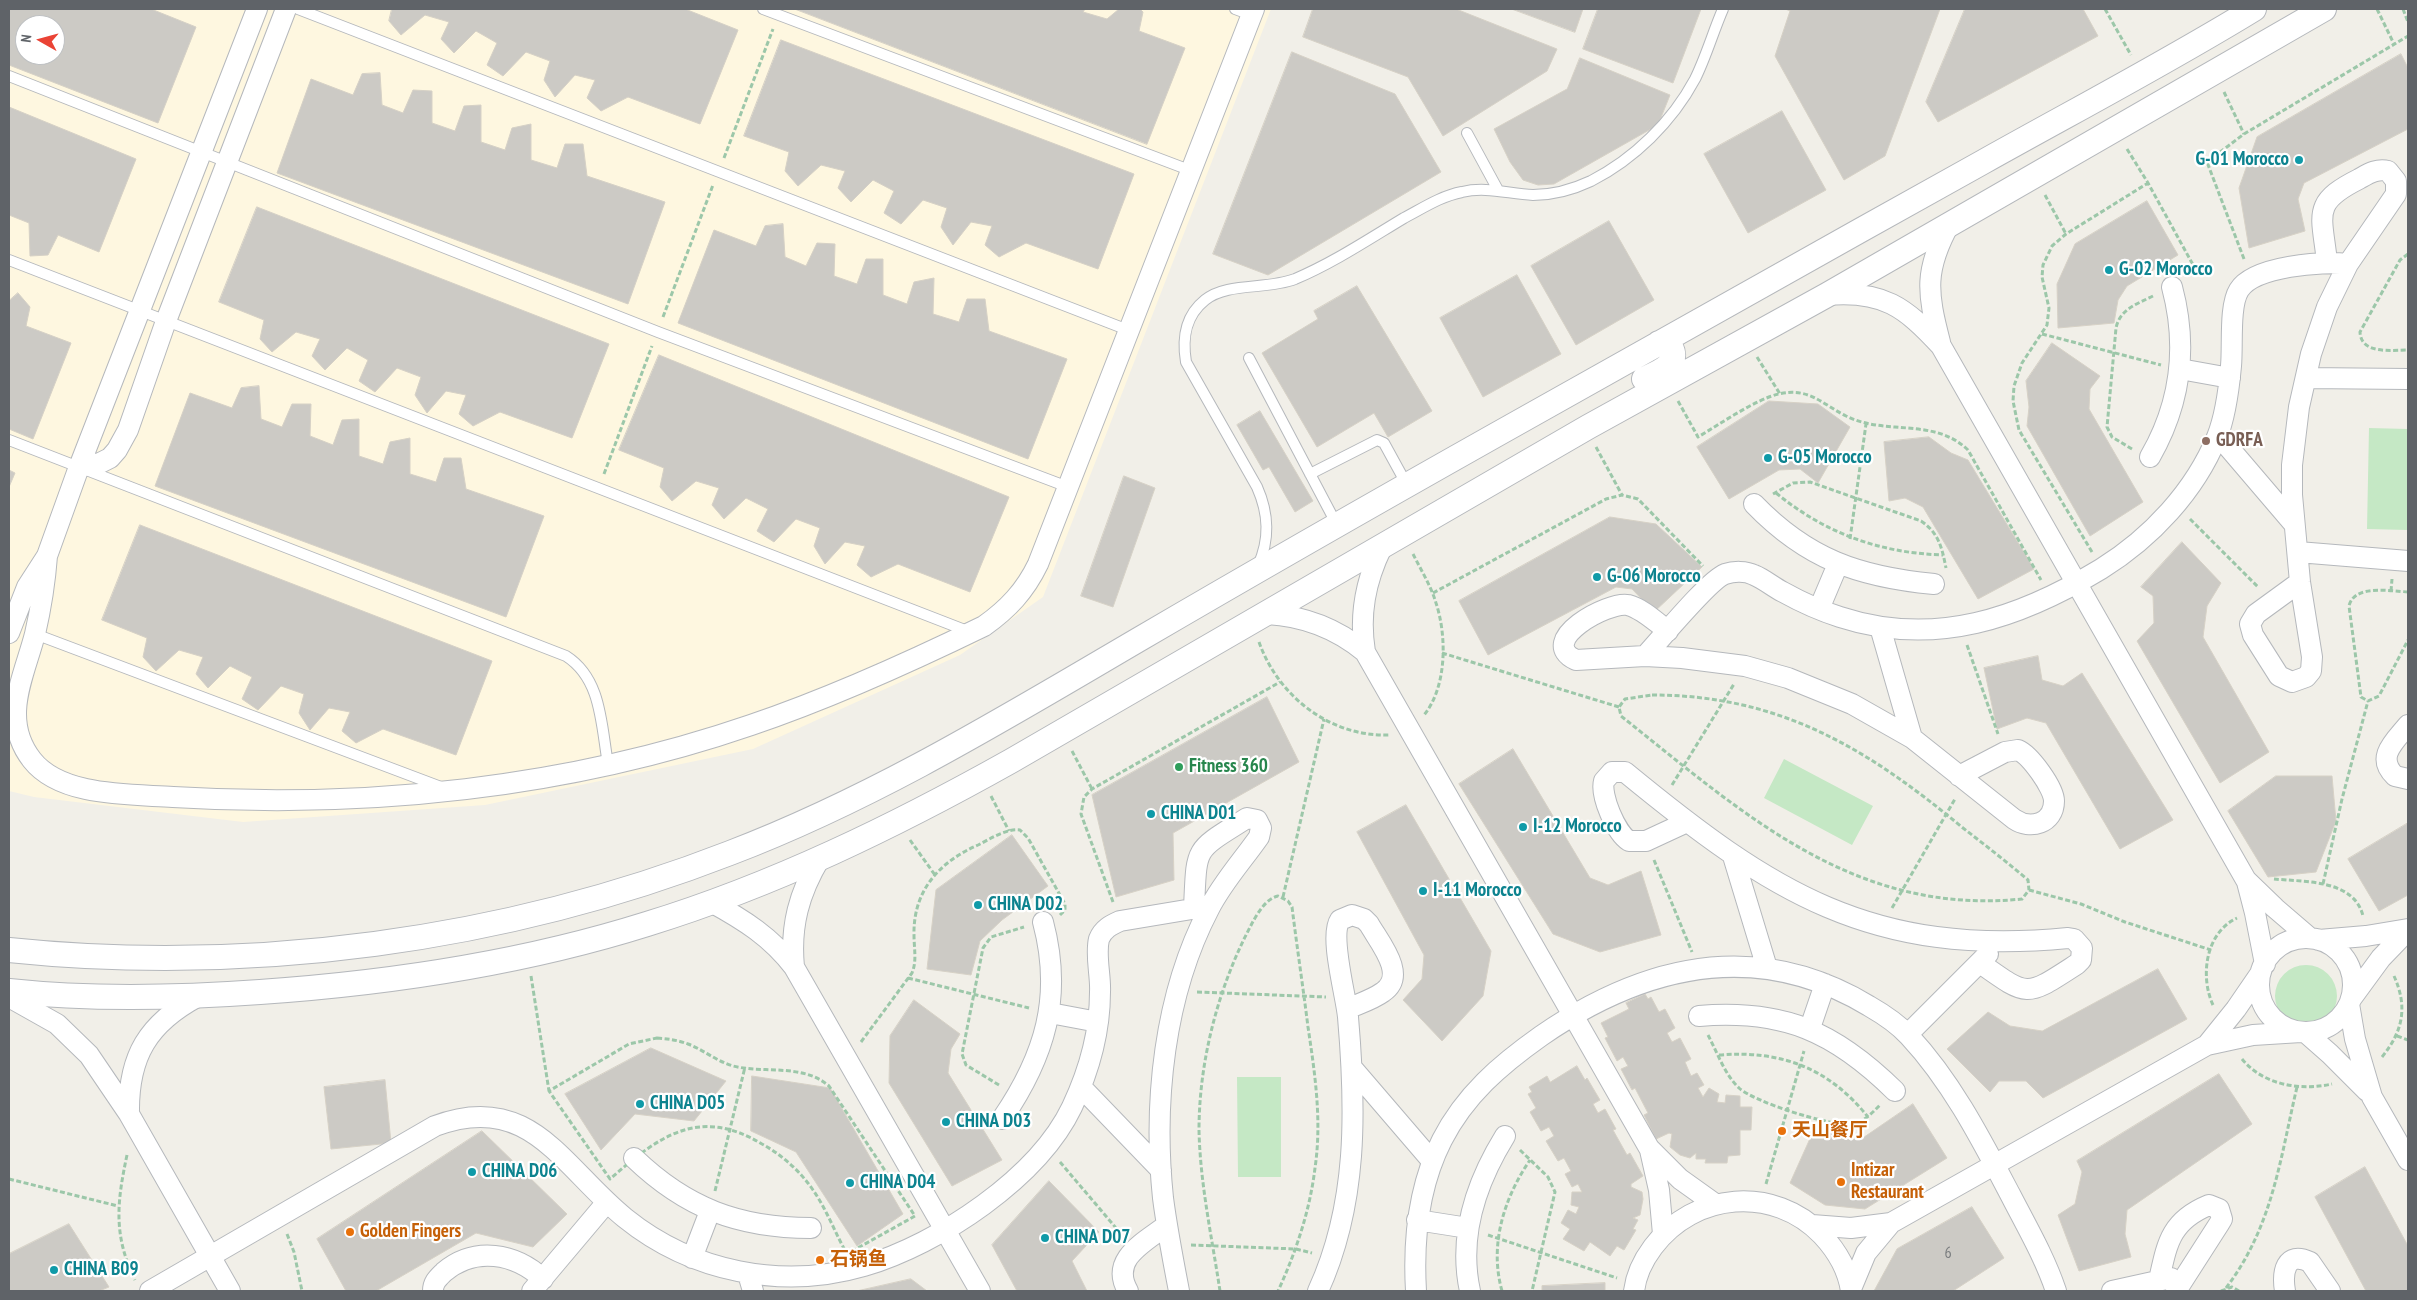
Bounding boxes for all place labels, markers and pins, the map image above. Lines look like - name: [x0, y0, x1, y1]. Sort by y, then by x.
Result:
- place label: G-01 Morocco: [2195, 149, 2289, 171]
- marker: G-01 Morocco: [2293, 154, 2305, 166]
- place label: G-02 Morocco: [2119, 259, 2213, 281]
- marker: G-02 Morocco: [2103, 264, 2115, 276]
- place label: GDRFA: [2216, 430, 2263, 452]
- marker: GDRFA: [2200, 435, 2212, 447]
- place label: G-05 Morocco: [1778, 447, 1872, 469]
- marker: G-05 Morocco: [1762, 452, 1774, 464]
- place label: G-06 Morocco: [1607, 566, 1701, 588]
- marker: G-06 Morocco: [1591, 571, 1603, 583]
- place label: Fitness 360: [1189, 756, 1268, 778]
- marker: Fitness 360: [1173, 761, 1185, 773]
- place label: CHINA D01: [1161, 803, 1236, 825]
- marker: CHINA D01: [1145, 808, 1157, 820]
- place label: I-12 Morocco: [1533, 816, 1622, 838]
- marker: I-12 Morocco: [1517, 821, 1529, 833]
- place label: I-11 Morocco: [1433, 880, 1522, 902]
- marker: I-11 Morocco: [1417, 885, 1429, 897]
- place label: CHINA D02: [988, 894, 1063, 916]
- marker: CHINA D02: [972, 899, 984, 911]
- place label: CHINA D05: [650, 1093, 725, 1115]
- marker: CHINA D05: [634, 1098, 646, 1110]
- place label: CHINA D03: [956, 1111, 1031, 1133]
- marker: CHINA D03: [940, 1116, 952, 1128]
- place label: 天山餐厅: [1792, 1120, 1868, 1142]
- marker: 天山餐厅: [1776, 1125, 1788, 1137]
- place label: Intizar Restaurant: [1851, 1160, 1924, 1204]
- place label: CHINA D06: [482, 1161, 557, 1183]
- marker: CHINA D06: [466, 1166, 478, 1178]
- place label: CHINA D04: [860, 1172, 935, 1194]
- marker: Intizar Restaurant: [1835, 1176, 1847, 1188]
- marker: CHINA D04: [844, 1177, 856, 1189]
- place label: Golden Fingers: [360, 1221, 461, 1243]
- marker: Golden Fingers: [344, 1226, 356, 1238]
- place label: CHINA D07: [1055, 1227, 1130, 1249]
- marker: CHINA D07: [1039, 1232, 1051, 1244]
- place label: 石锅鱼: [830, 1249, 887, 1271]
- marker: 石锅鱼: [814, 1254, 826, 1266]
- place label: CHINA B09: [64, 1259, 138, 1281]
- marker: CHINA B09: [48, 1264, 60, 1276]

